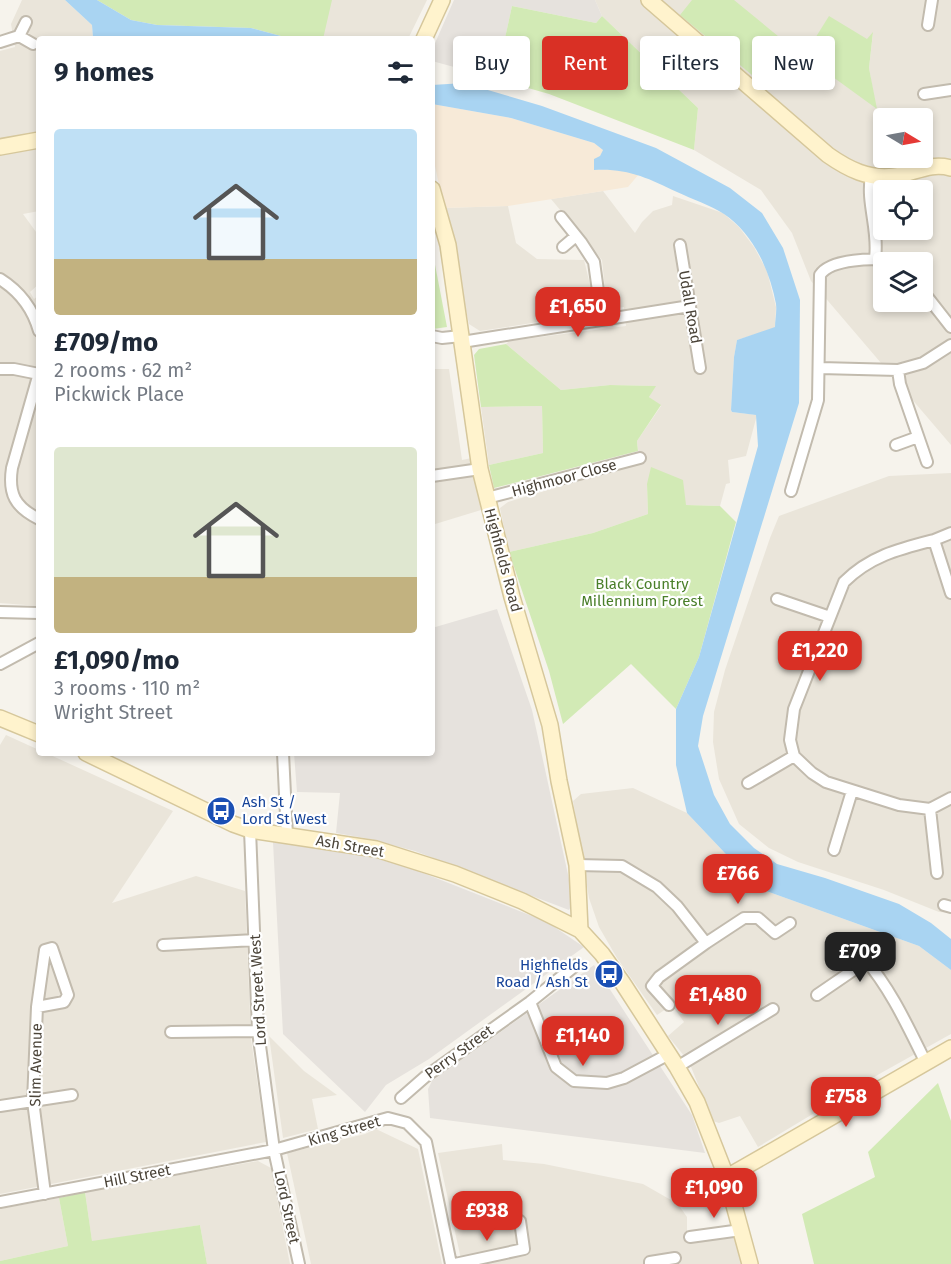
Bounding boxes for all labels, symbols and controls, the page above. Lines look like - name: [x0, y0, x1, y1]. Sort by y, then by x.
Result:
- chip: Buy: [453, 36, 530, 90]
- chip: Rent: [542, 36, 628, 90]
- chip: Filters: [640, 36, 740, 90]
- chip: New: [752, 36, 835, 90]
- icon: filters: [384, 56, 417, 89]
- text: 9 homes: [54, 57, 154, 88]
- north arrow: [873, 108, 933, 168]
- map controls: [873, 108, 933, 312]
- icon: home: [182, 168, 290, 276]
- button: locate: [873, 180, 933, 240]
- button: layers: [873, 252, 933, 312]
- street label: Udall Road: [675, 269, 705, 345]
- pin: £1,650: [529, 287, 627, 338]
- text: £1,650: [549, 294, 607, 318]
- text: £709/mo: [54, 327, 158, 358]
- text: 2 rooms · 62 m²: [54, 358, 192, 382]
- text: Pickwick Place: [54, 382, 184, 406]
- street label: Highmoor Close: [510, 455, 618, 501]
- icon: home: [182, 486, 290, 594]
- street label: Highfields Road: [481, 506, 525, 614]
- park label: Black Country Millennium Forest: [581, 575, 703, 610]
- pin: £1,220: [771, 631, 869, 682]
- text: £1,220: [792, 638, 848, 662]
- text: £1,090/mo: [54, 645, 180, 676]
- text: 3 rooms · 110 m²: [54, 676, 200, 700]
- text: Wright Street: [54, 700, 173, 724]
- place label: Ash St / Lord St West: [242, 793, 327, 828]
- bus stop icon: Ash St / Lord St West: [205, 795, 237, 827]
- street label: Ash Street: [314, 831, 386, 861]
- pin: £766: [702, 854, 774, 905]
- text: £766: [717, 861, 759, 885]
- pin: £709: [824, 932, 896, 983]
- street label: Lord Street West: [246, 933, 270, 1046]
- text: £709: [839, 939, 881, 963]
- place label: Highfields Road / Ash St: [496, 956, 589, 991]
- bus stop icon: Highfields Road / Ash St: [593, 958, 625, 990]
- pin: £1,480: [669, 975, 767, 1026]
- text: £1,480: [689, 982, 747, 1006]
- pin: £1,140: [534, 1016, 632, 1067]
- street label: Perry Street: [421, 1021, 497, 1083]
- street label: Slim Avenue: [26, 1023, 46, 1107]
- text: £1,140: [556, 1023, 610, 1047]
- pin: £758: [810, 1077, 882, 1128]
- text: £758: [825, 1084, 867, 1108]
- street label: King Street: [306, 1112, 383, 1150]
- street label: Hill Street: [102, 1161, 173, 1191]
- pin: £1,090: [665, 1168, 763, 1219]
- street label: Lord Street: [270, 1169, 304, 1246]
- text: £1,090: [685, 1175, 743, 1199]
- pin: £938: [451, 1191, 523, 1242]
- text: £938: [465, 1198, 509, 1222]

